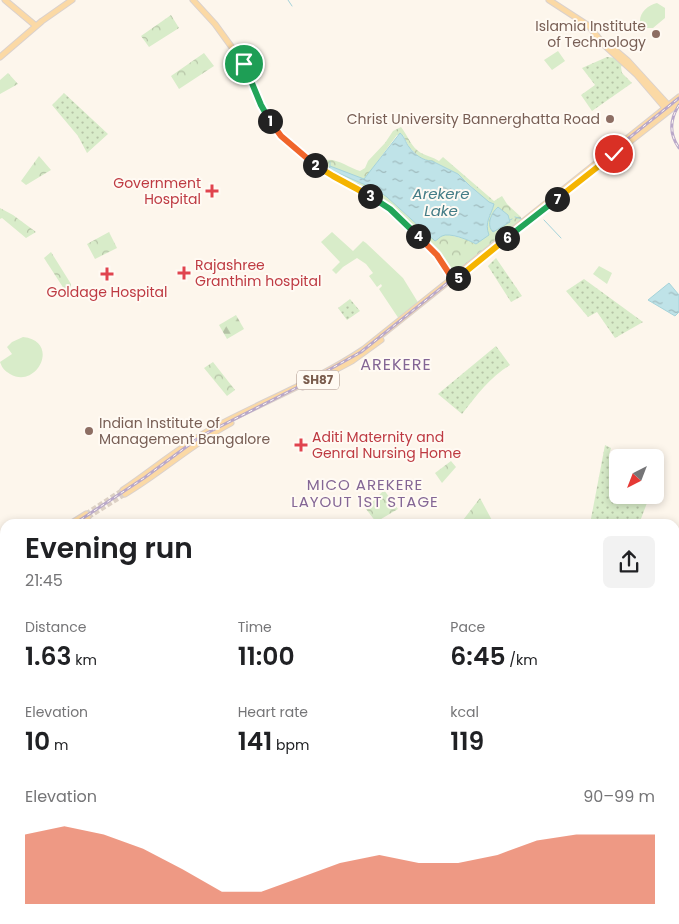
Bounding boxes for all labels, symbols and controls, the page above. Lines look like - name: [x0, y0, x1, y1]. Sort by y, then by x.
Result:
- place label: Islamia Institute of Technology: [535, 16, 646, 52]
- marker: Islamia Institute of Technology: [650, 28, 662, 40]
- pin: [223, 43, 265, 85]
- icon: arrive: [230, 50, 258, 78]
- pin: 1: [258, 108, 282, 134]
- place label: Christ University Bannerghatta Road: [347, 109, 600, 129]
- text: 1: [268, 111, 273, 131]
- marker: Christ University Bannerghatta Road: [604, 113, 616, 125]
- pin: [593, 133, 635, 175]
- icon: check: [600, 140, 628, 168]
- pin: 2: [302, 152, 328, 178]
- text: 2: [312, 155, 320, 175]
- place label: Government Hospital: [113, 173, 201, 209]
- water label: Arekere Lake: [412, 183, 469, 221]
- marker: Government Hospital: [205, 184, 219, 198]
- pin: 3: [358, 184, 382, 208]
- text: 3: [366, 186, 375, 206]
- pin: 7: [544, 186, 570, 212]
- text: 7: [554, 189, 561, 209]
- pin: 4: [406, 224, 430, 248]
- text: 4: [414, 226, 423, 246]
- pin: 6: [494, 226, 520, 250]
- text: 6: [503, 228, 512, 248]
- place label: Rajashree Granthim hospital: [195, 255, 321, 291]
- marker: Rajashree Granthim hospital: [177, 266, 191, 280]
- pin: 5: [446, 266, 470, 290]
- marker: Goldage Hospital: [100, 267, 114, 281]
- text: 5: [454, 268, 463, 288]
- place label: Goldage Hospital: [47, 282, 167, 302]
- district label: AREKERE: [360, 353, 432, 376]
- road number: SH87: [297, 370, 339, 390]
- place label: Indian Institute of Management Bangalore: [99, 413, 271, 449]
- marker: Indian Institute of Management Bangalore: [83, 425, 95, 437]
- place label: Aditi Maternity and Genral Nursing Home: [312, 427, 461, 463]
- marker: Aditi Maternity and Genral Nursing Home: [294, 438, 308, 452]
- north arrow: [609, 449, 664, 504]
- map controls: [609, 449, 664, 504]
- district label: MICO AREKERE LAYOUT 1ST STAGE: [291, 474, 439, 512]
- text: Evening run: [25, 529, 193, 568]
- button: share: [603, 536, 655, 588]
- text: 21:45: [25, 569, 63, 592]
- text: Distance: [25, 617, 86, 637]
- text: Time: [238, 617, 272, 637]
- text: Pace: [450, 617, 485, 637]
- text: 1.63: [25, 639, 72, 674]
- text: 11:00: [238, 639, 295, 674]
- text: 6:45: [450, 639, 506, 674]
- text: km: [72, 650, 97, 670]
- text: /km: [506, 650, 538, 670]
- text: Elevation: [25, 702, 88, 722]
- text: Heart rate: [238, 702, 308, 722]
- text: kcal: [450, 702, 479, 722]
- text: 10: [25, 724, 50, 759]
- text: 141: [238, 724, 272, 759]
- text: 119: [450, 724, 484, 759]
- text: m: [50, 735, 68, 755]
- text: bpm: [272, 735, 309, 755]
- text: Elevation: [25, 785, 97, 808]
- text: 90–99 m: [583, 785, 655, 808]

